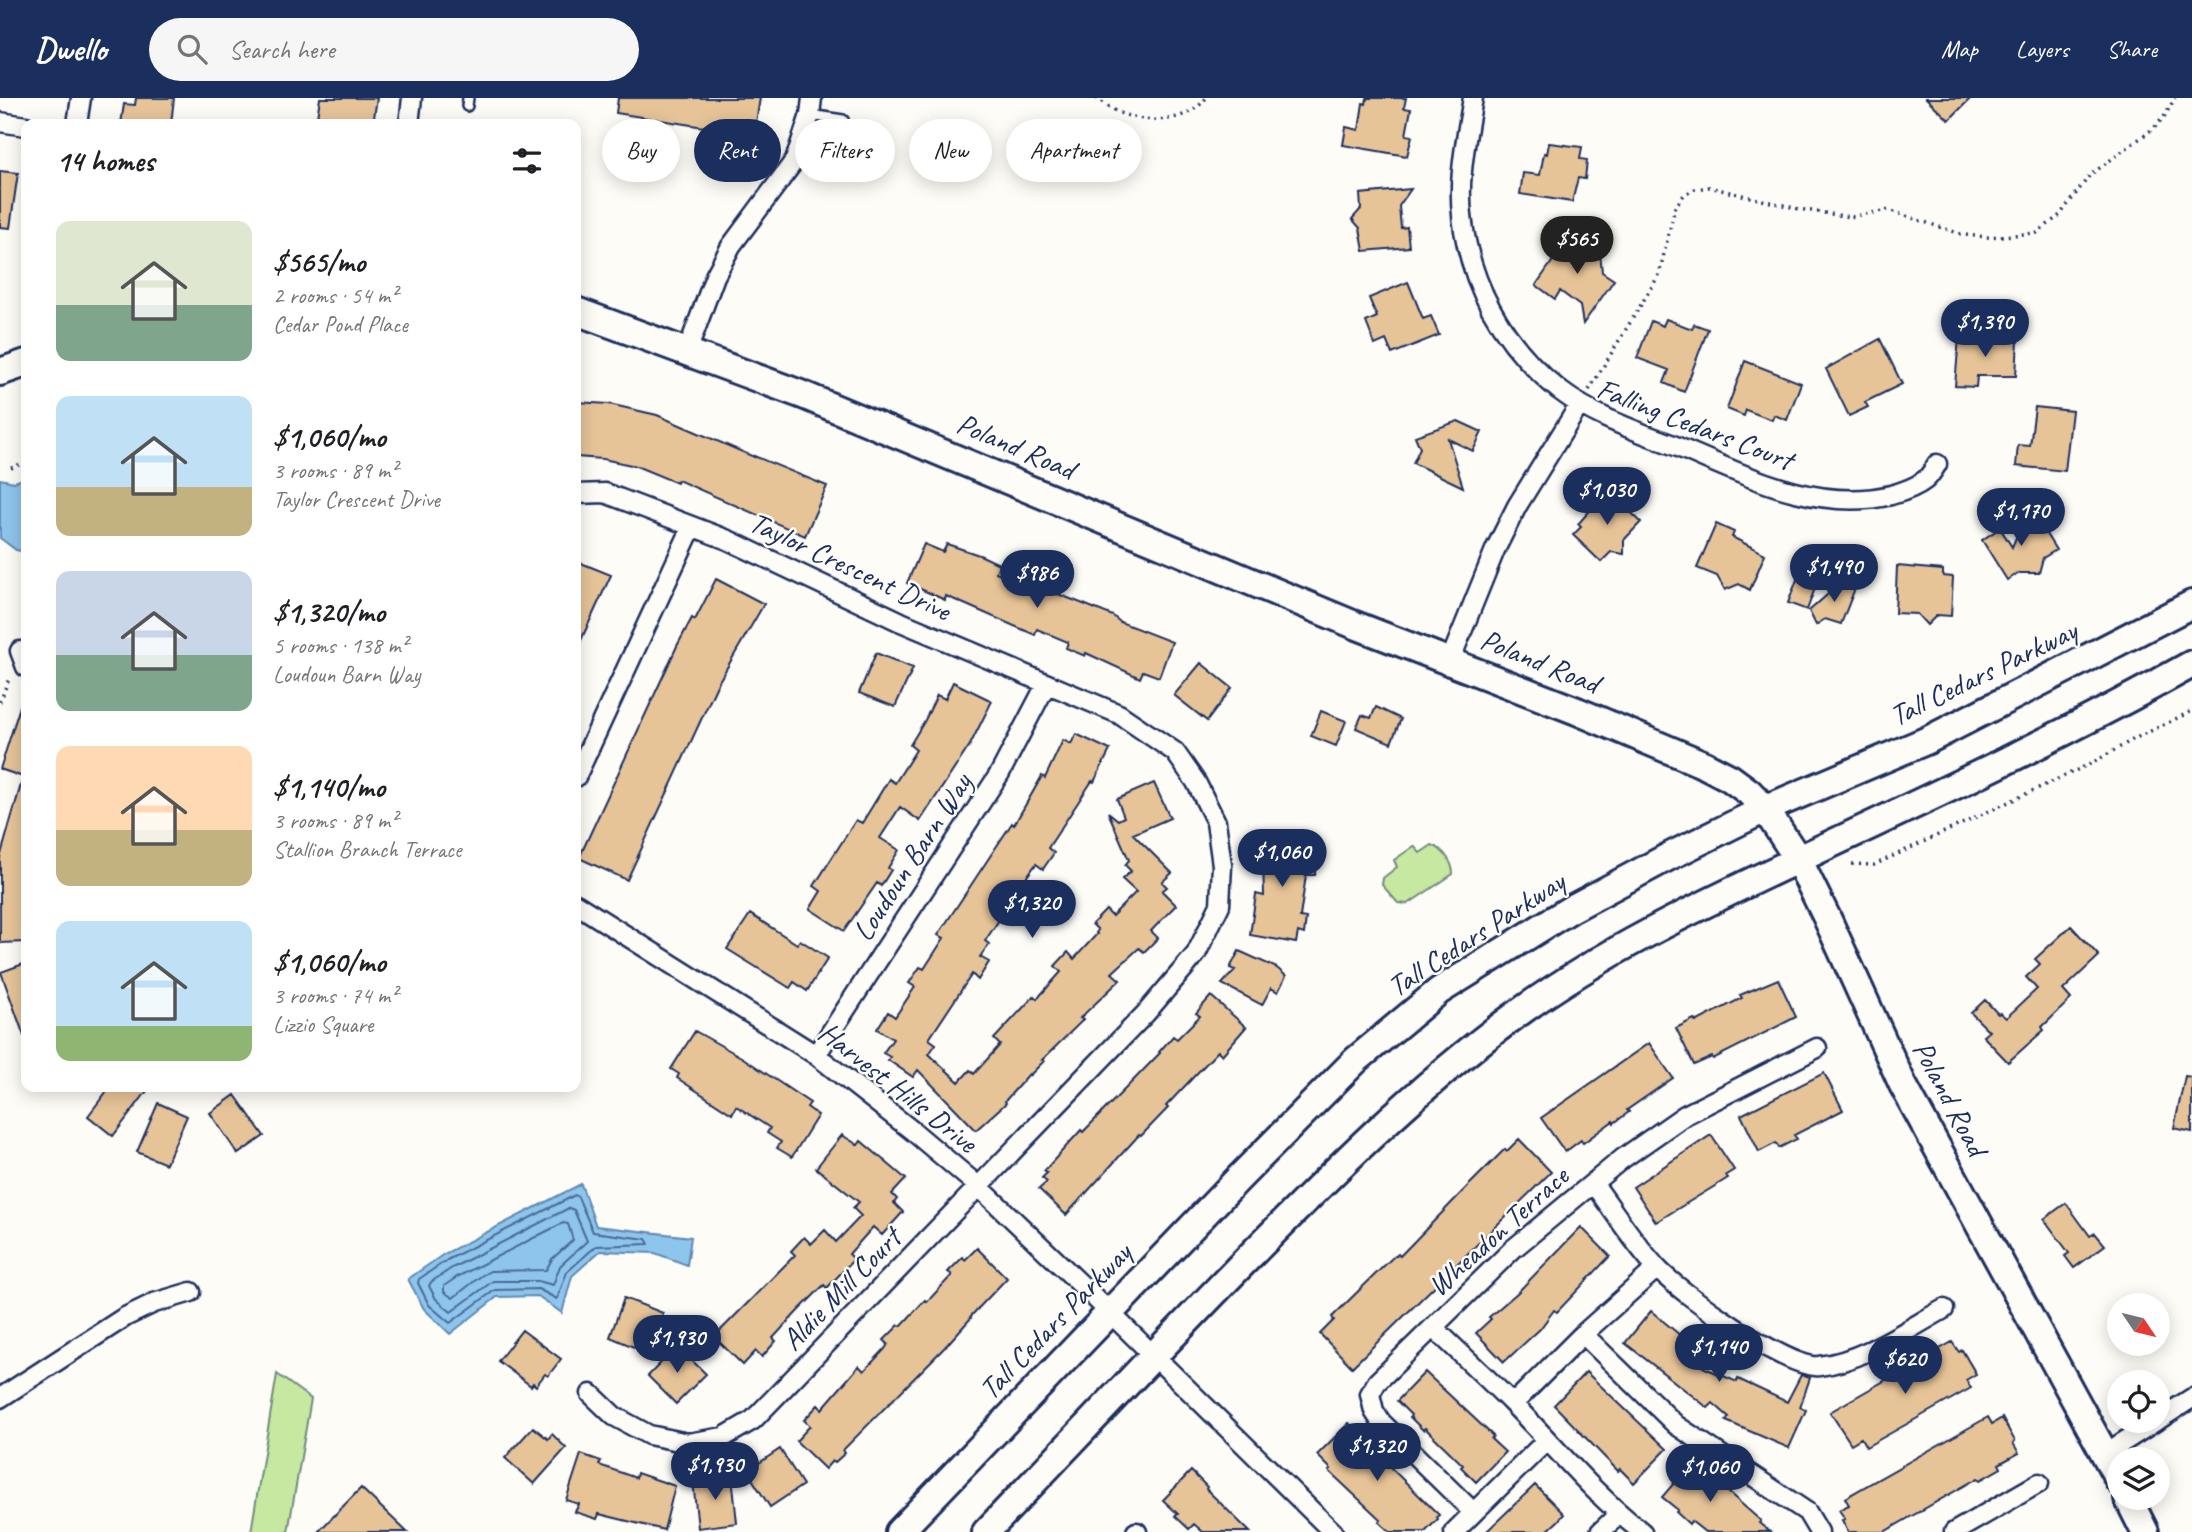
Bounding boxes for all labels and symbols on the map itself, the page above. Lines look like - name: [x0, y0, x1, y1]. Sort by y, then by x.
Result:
- pin: $565: [1536, 216, 1618, 276]
- pin: $1,390: [1928, 300, 2042, 359]
- street label: Falling Cedars Court: [1592, 369, 1802, 480]
- street label: Poland Road: [951, 404, 1085, 489]
- pin: $1,030: [1550, 468, 1664, 527]
- pin: $1,170: [1964, 489, 2078, 548]
- street label: Taylor Crescent Drive: [743, 503, 959, 630]
- pin: $1,490: [1777, 545, 1891, 604]
- pin: $986: [996, 550, 1078, 610]
- street label: Tall Cedars Parkway: [1883, 610, 2085, 735]
- street label: Poland Road: [1475, 620, 1609, 704]
- street label: Loudoun Barn Way: [844, 765, 981, 948]
- pin: $1,060: [1225, 830, 1339, 889]
- street label: Tall Cedars Parkway: [1380, 861, 1574, 1005]
- pin: $1,320: [975, 880, 1089, 940]
- street label: Harvest Hills Drive: [811, 1013, 987, 1162]
- street label: Poland Road: [1904, 1034, 1998, 1166]
- street label: Wheadon Terrace: [1420, 1156, 1578, 1304]
- street label: Aldie Mill Court: [773, 1217, 912, 1358]
- street label: Tall Cedars Parkway: [971, 1233, 1141, 1407]
- north arrow: [2107, 1293, 2170, 1356]
- pin: $1,930: [620, 1316, 734, 1375]
- pin: $1,140: [1662, 1324, 1776, 1384]
- pin: $620: [1864, 1336, 1946, 1396]
- pin: $1,320: [1320, 1424, 1434, 1483]
- pin: $1,930: [658, 1442, 772, 1502]
- pin: $1,060: [1653, 1444, 1767, 1504]

